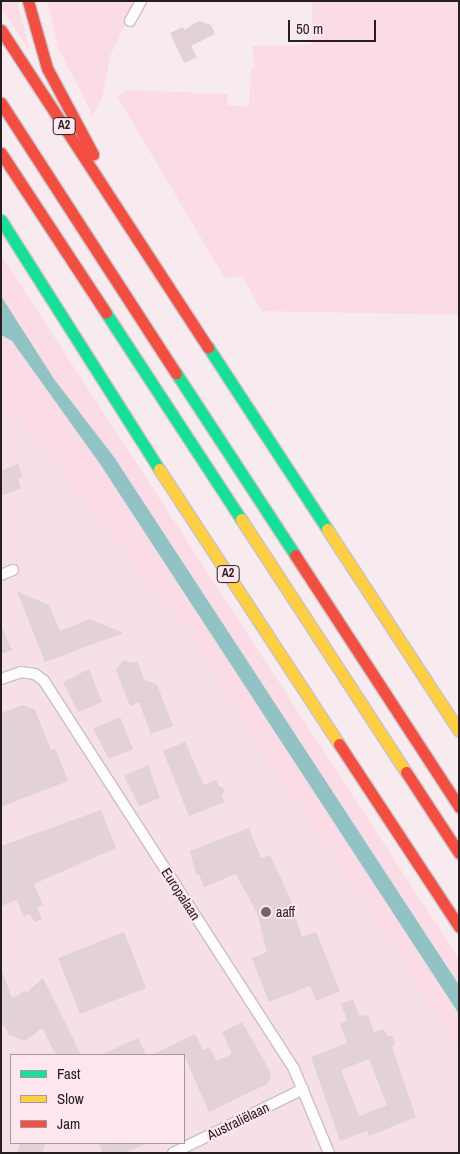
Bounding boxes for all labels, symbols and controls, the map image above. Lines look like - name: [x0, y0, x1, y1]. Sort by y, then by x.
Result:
- scale bar: [290, 10, 378, 42]
- text: 50 m: [296, 18, 323, 39]
- road number: A2: [52, 116, 76, 136]
- road number: A2: [216, 564, 240, 584]
- street label: Europalaan: [158, 865, 204, 923]
- place label: aaff: [276, 904, 295, 920]
- marker: aaff: [260, 906, 272, 918]
- legend: [10, 1054, 185, 1144]
- text: Fast: [57, 1063, 80, 1084]
- text: Slow: [57, 1088, 84, 1109]
- street label: Australiëlaan: [204, 1099, 272, 1143]
- text: Jam: [57, 1113, 80, 1134]

